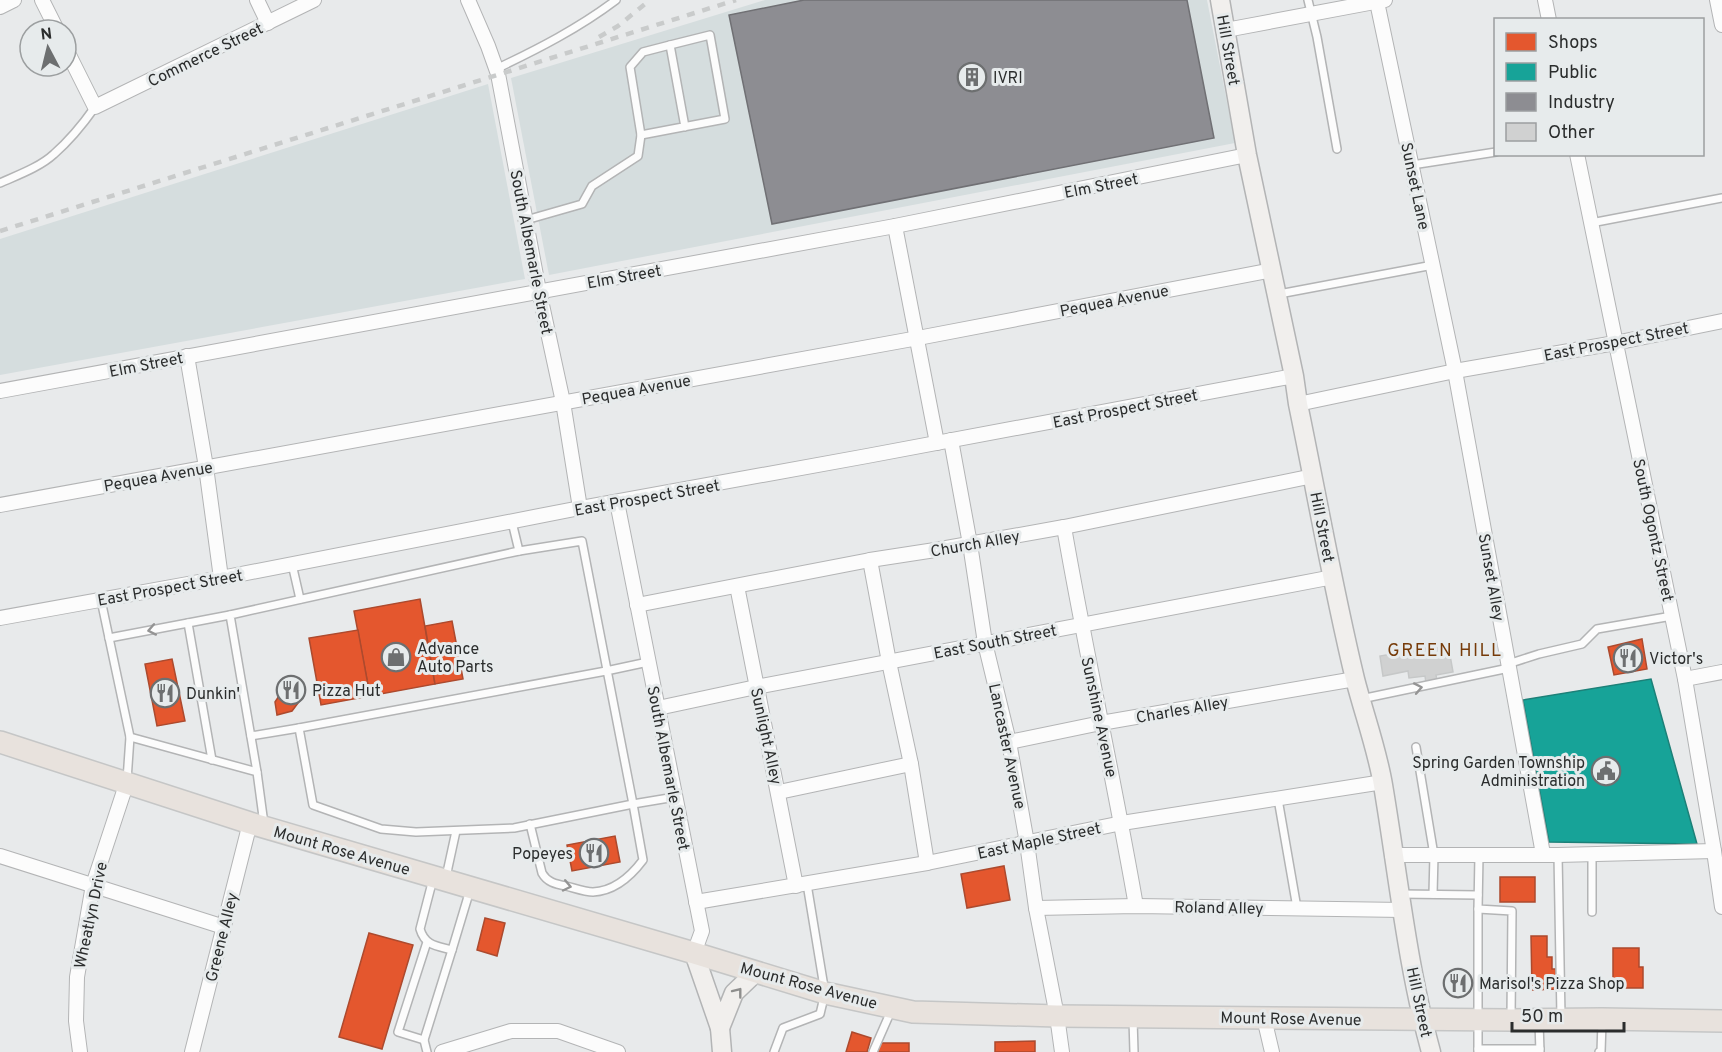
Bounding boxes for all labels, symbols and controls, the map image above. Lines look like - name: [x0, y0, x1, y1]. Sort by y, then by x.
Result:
- street label: Hill Street: [1211, 13, 1243, 87]
- north arrow: [18, 18, 78, 78]
- legend: [1494, 18, 1704, 156]
- street label: Commerce Street: [145, 19, 267, 92]
- text: N: [39, 24, 53, 46]
- text: Shops: [1548, 32, 1598, 55]
- building icon: IVRI: [956, 61, 988, 93]
- text: Public: [1548, 62, 1598, 85]
- place label: IVRI: [993, 69, 1023, 89]
- text: Industry: [1548, 92, 1615, 115]
- text: Other: [1548, 122, 1595, 145]
- street label: Sunset Lane: [1395, 141, 1433, 232]
- street label: South Albemarle Street: [504, 168, 556, 336]
- street label: Elm Street: [1063, 170, 1140, 204]
- street label: Elm Street: [586, 262, 663, 294]
- street label: Pequea Avenue: [1058, 282, 1171, 322]
- street label: East Prospect Street: [1542, 319, 1691, 367]
- street label: Elm Street: [108, 349, 185, 383]
- street label: Pequea Avenue: [580, 372, 693, 410]
- street label: East Prospect Street: [1051, 386, 1200, 434]
- street label: South Ogontz Street: [1627, 457, 1677, 604]
- street label: Pequea Avenue: [102, 459, 215, 497]
- street label: East Prospect Street: [573, 476, 722, 522]
- street label: Hill Street: [1304, 490, 1338, 564]
- street label: Church Alley: [929, 527, 1022, 563]
- street label: Sunset Alley: [1472, 532, 1508, 623]
- street label: East Prospect Street: [96, 566, 245, 612]
- street label: East South Street: [932, 621, 1059, 665]
- one-way arrow: [147, 623, 157, 636]
- place label: Advance Auto Parts: [417, 640, 494, 678]
- district label: GREEN HILL: [1387, 640, 1503, 663]
- shop icon: Advance Auto Parts: [380, 641, 412, 673]
- restaurant icon: Victor's: [1612, 642, 1644, 674]
- place label: Victor's: [1649, 650, 1703, 670]
- street label: Sunshine Avenue: [1076, 655, 1121, 780]
- restaurant icon: Pizza Hut: [275, 674, 307, 706]
- restaurant icon: Dunkin': [149, 677, 181, 709]
- place label: Pizza Hut: [312, 682, 381, 702]
- street label: Lancaster Avenue: [983, 682, 1029, 811]
- one-way arrow: [1413, 682, 1423, 695]
- street label: South Albemarle Street: [641, 684, 693, 852]
- place label: Dunkin': [186, 685, 240, 705]
- street label: Sunlight Alley: [745, 686, 785, 787]
- street label: Charles Alley: [1135, 693, 1230, 729]
- place label: Spring Garden Township Administration: [1412, 754, 1585, 792]
- public building icon: Spring Garden Township Administration: [1590, 755, 1622, 787]
- street label: East Maple Street: [976, 819, 1103, 865]
- street label: Mount Rose Avenue: [271, 823, 412, 881]
- restaurant icon: Popeyes: [578, 837, 610, 869]
- place label: Popeyes: [512, 845, 573, 865]
- street label: Wheatlyn Drive: [71, 860, 113, 971]
- one-way arrow: [561, 879, 571, 892]
- street label: Greene Alley: [202, 891, 244, 984]
- street label: Roland Alley: [1174, 898, 1264, 920]
- street label: Mount Rose Avenue: [738, 959, 879, 1015]
- street label: Hill Street: [1401, 965, 1435, 1039]
- restaurant icon: Marisol's Pizza Shop: [1442, 967, 1474, 999]
- place label: Marisol's Pizza Shop: [1479, 975, 1625, 995]
- one-way arrow: [731, 987, 742, 998]
- scale bar: [1512, 995, 1624, 1033]
- text: 50 m: [1521, 1006, 1563, 1029]
- street label: Mount Rose Avenue: [1220, 1009, 1362, 1031]

